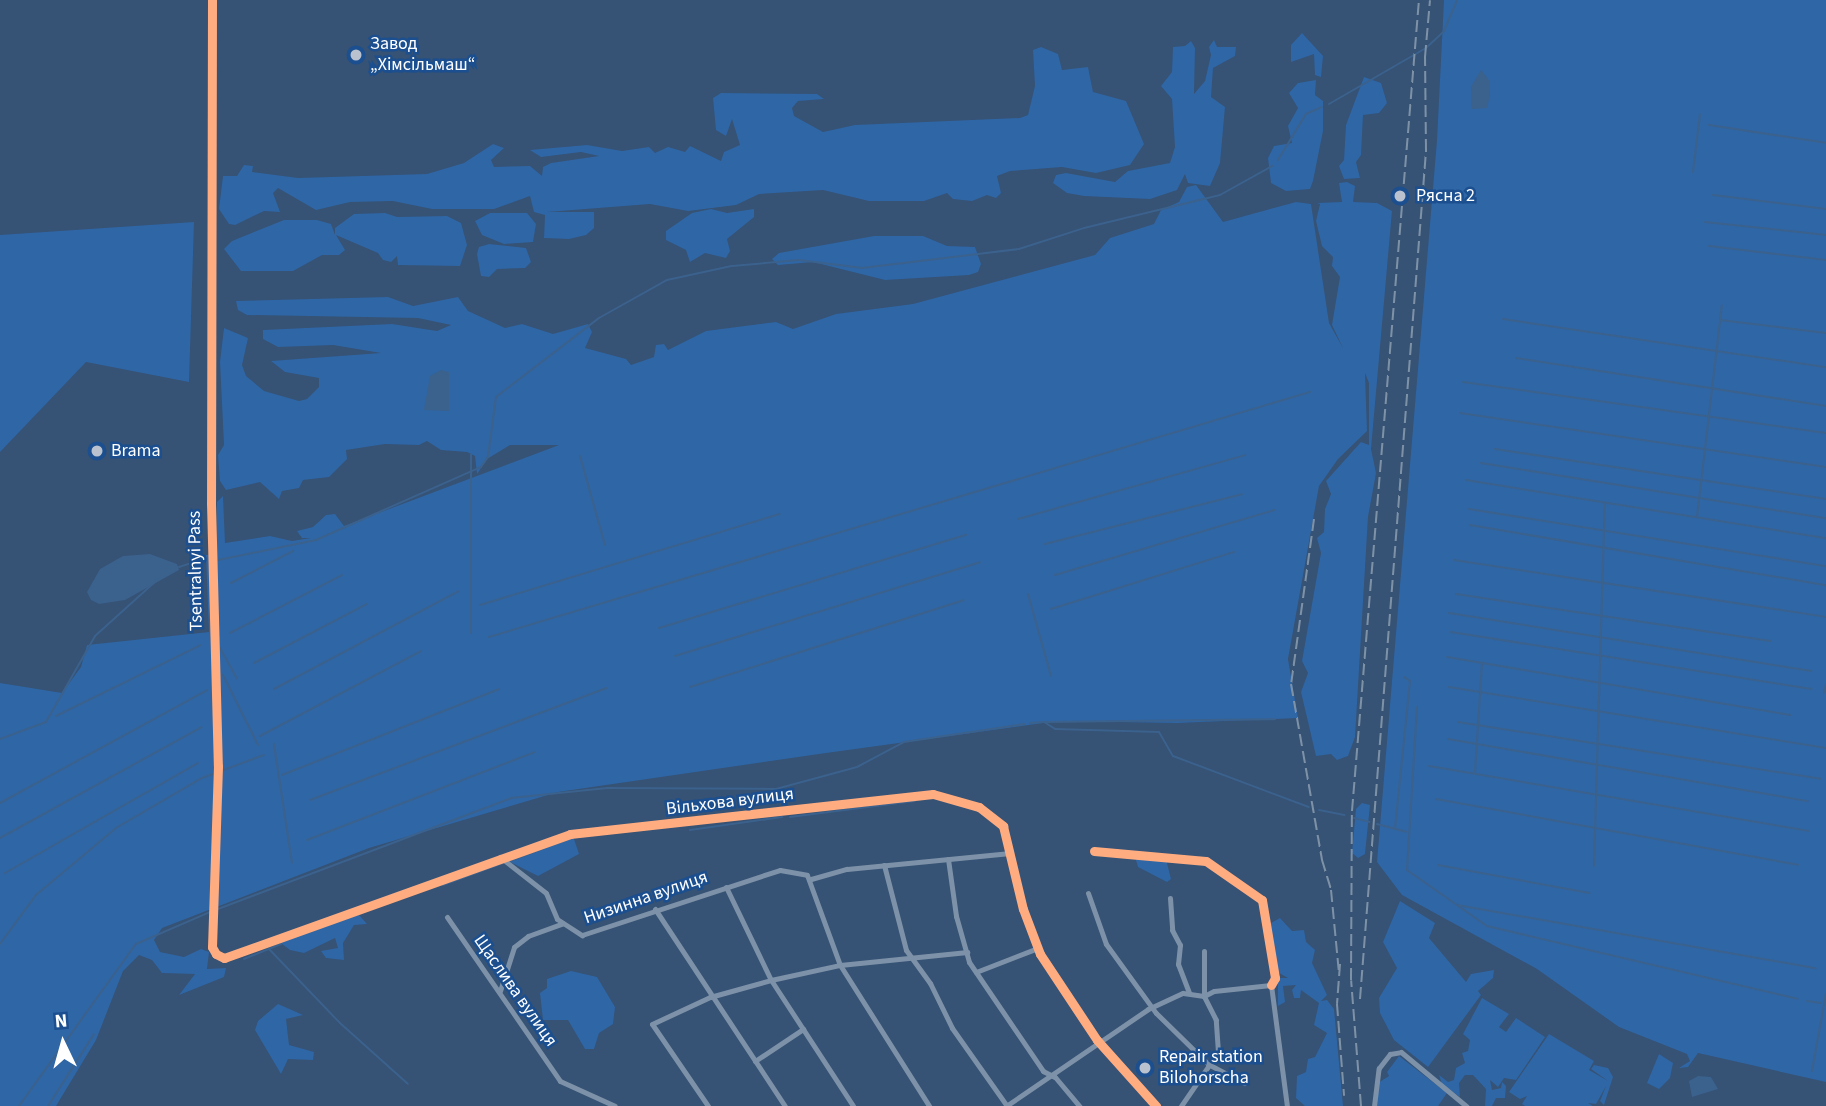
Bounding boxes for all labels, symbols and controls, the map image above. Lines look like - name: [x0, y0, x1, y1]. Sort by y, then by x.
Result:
- place label: Завод „Хімсільмаш“: [370, 34, 475, 76]
- marker: Завод „Хімсільмаш“: [348, 47, 364, 63]
- place label: Рясна 2: [1416, 185, 1475, 207]
- marker: Рясна 2: [1390, 186, 1410, 206]
- place label: Brama: [111, 440, 160, 462]
- marker: Brama: [89, 443, 105, 459]
- street label: Tsentralnyi Pass: [184, 511, 208, 631]
- street label: Вільхова вулиця: [665, 783, 795, 821]
- street label: Низинна вулиця: [581, 867, 711, 929]
- street label: Щаслива вулиця: [468, 931, 562, 1051]
- north arrow: [28, 1008, 98, 1078]
- text: N: [54, 1008, 69, 1036]
- place label: Repair station Bilohorscha: [1159, 1047, 1263, 1090]
- marker: Repair station Bilohorscha: [1137, 1060, 1153, 1076]

